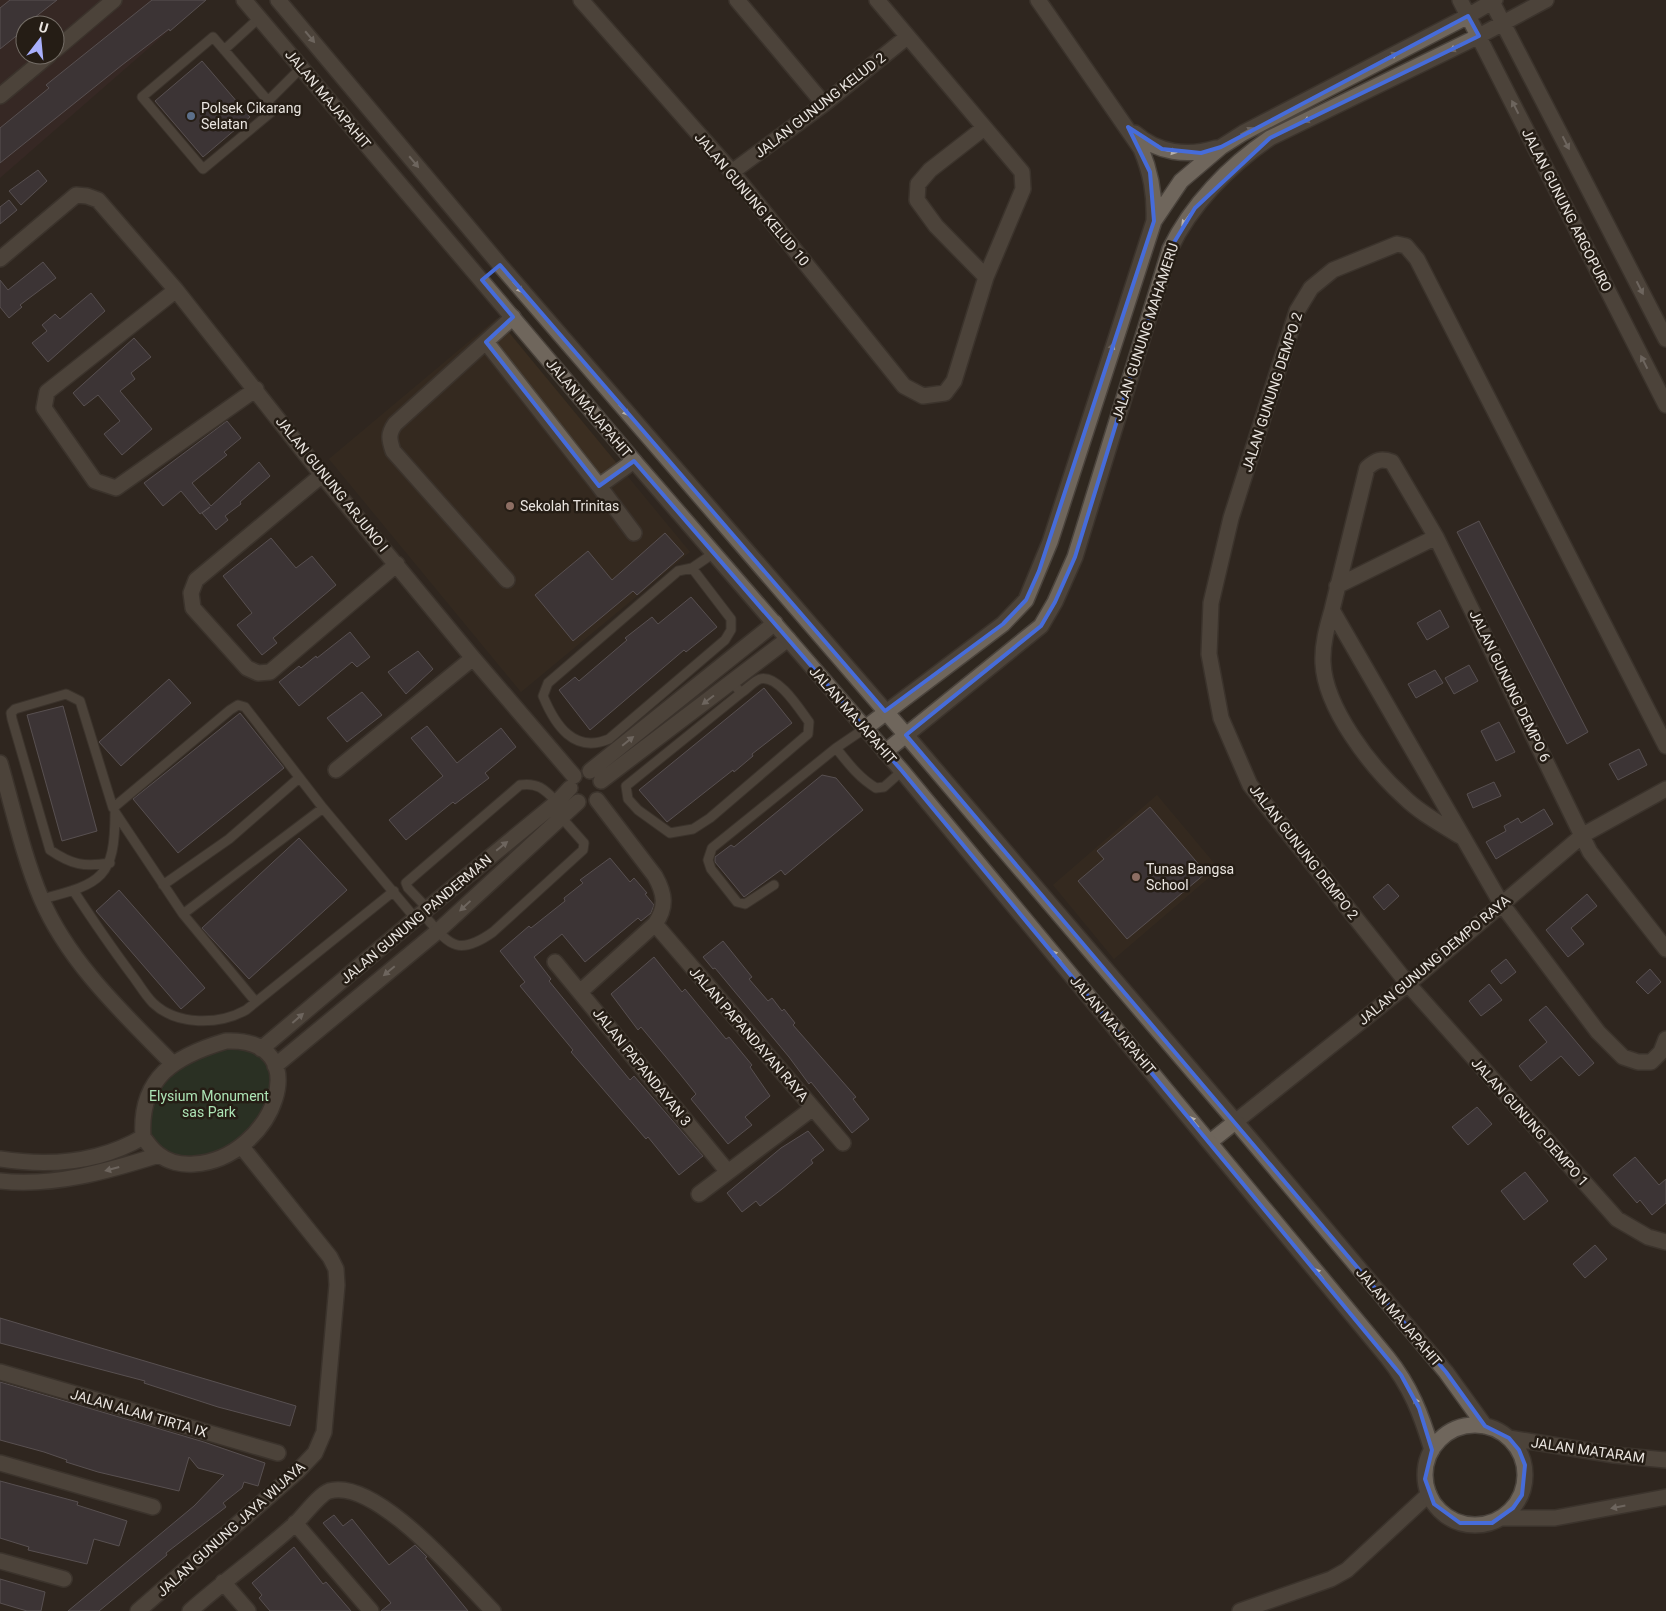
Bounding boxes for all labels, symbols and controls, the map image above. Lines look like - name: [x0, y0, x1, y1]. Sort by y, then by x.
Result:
- north arrow: [15, 15, 65, 65]
- text: U: [37, 19, 50, 36]
- one-way arrow: [304, 31, 315, 44]
- one-way arrow: [1449, 44, 1463, 52]
- street label: JALAN MAJAPAHIT: [282, 46, 374, 152]
- street label: JALAN GUNUNG KELUD 2: [752, 49, 889, 161]
- one-way arrow: [1384, 52, 1399, 60]
- place label: Polsek Cikarang Selatan: [201, 100, 301, 132]
- one-way arrow: [1511, 100, 1519, 115]
- marker: Polsek Cikarang Selatan: [185, 110, 197, 122]
- one-way arrow: [1303, 115, 1317, 123]
- street label: JALAN GUNUNG ARGOPURO: [1519, 126, 1615, 294]
- one-way arrow: [1240, 127, 1255, 135]
- street label: JALAN GUNUNG KELUD 10: [692, 129, 813, 269]
- one-way arrow: [1562, 136, 1570, 150]
- one-way arrow: [1162, 147, 1177, 155]
- one-way arrow: [408, 155, 419, 168]
- one-way arrow: [1181, 213, 1191, 227]
- street label: JALAN GUNUNG MAHAMERU: [1109, 241, 1181, 423]
- one-way arrow: [513, 280, 524, 293]
- one-way arrow: [1636, 281, 1644, 295]
- street label: JALAN GUNUNG DEMPO 2: [1239, 310, 1305, 474]
- one-way arrow: [1108, 342, 1116, 357]
- one-way arrow: [1640, 354, 1648, 369]
- street label: JALAN MAJAPAHIT: [543, 355, 635, 461]
- one-way arrow: [619, 403, 630, 416]
- street label: JALAN GUNUNG ARJUNO I: [273, 413, 391, 555]
- place label: Sekolah Trinitas: [520, 498, 619, 514]
- marker: Sekolah Trinitas: [504, 500, 516, 512]
- street label: JALAN GUNUNG DEMPO 6: [1466, 608, 1554, 765]
- street label: JALAN MAJAPAHIT: [806, 663, 900, 768]
- one-way arrow: [701, 695, 715, 705]
- one-way arrow: [621, 735, 634, 746]
- street label: JALAN GUNUNG DEMPO 2: [1246, 781, 1362, 923]
- one-way arrow: [496, 841, 509, 852]
- street label: JALAN GUNUNG PANDERMAN: [337, 851, 495, 987]
- place label: Tunas Bangsa School: [1146, 861, 1234, 893]
- marker: Tunas Bangsa School: [1130, 871, 1142, 883]
- street label: JALAN GUNUNG DEMPO RAYA: [1355, 892, 1513, 1028]
- one-way arrow: [459, 900, 471, 912]
- one-way arrow: [1051, 950, 1062, 963]
- street label: JALAN PAPANDAYAN RAYA: [686, 963, 812, 1105]
- one-way arrow: [383, 966, 396, 977]
- street label: JALAN MAJAPAHIT: [1067, 972, 1159, 1078]
- street label: JALAN PAPANDAYAN 3: [590, 1005, 694, 1129]
- one-way arrow: [292, 1012, 305, 1023]
- street label: JALAN GUNUNG DEMPO 1: [1468, 1055, 1592, 1189]
- park label: Elysium Monument sas Park: [149, 1088, 269, 1120]
- one-way arrow: [1188, 1116, 1199, 1129]
- one-way arrow: [105, 1166, 120, 1174]
- street label: JALAN MAJAPAHIT: [1353, 1264, 1445, 1370]
- one-way arrow: [1314, 1268, 1325, 1281]
- street label: JALAN ALAM TIRTA IX: [69, 1386, 210, 1440]
- one-way arrow: [1412, 1397, 1420, 1411]
- street label: JALAN MATARAM: [1530, 1434, 1646, 1466]
- street label: JALAN GUNUNG JAYA WIJAYA: [154, 1458, 308, 1600]
- one-way arrow: [1611, 1503, 1626, 1511]

